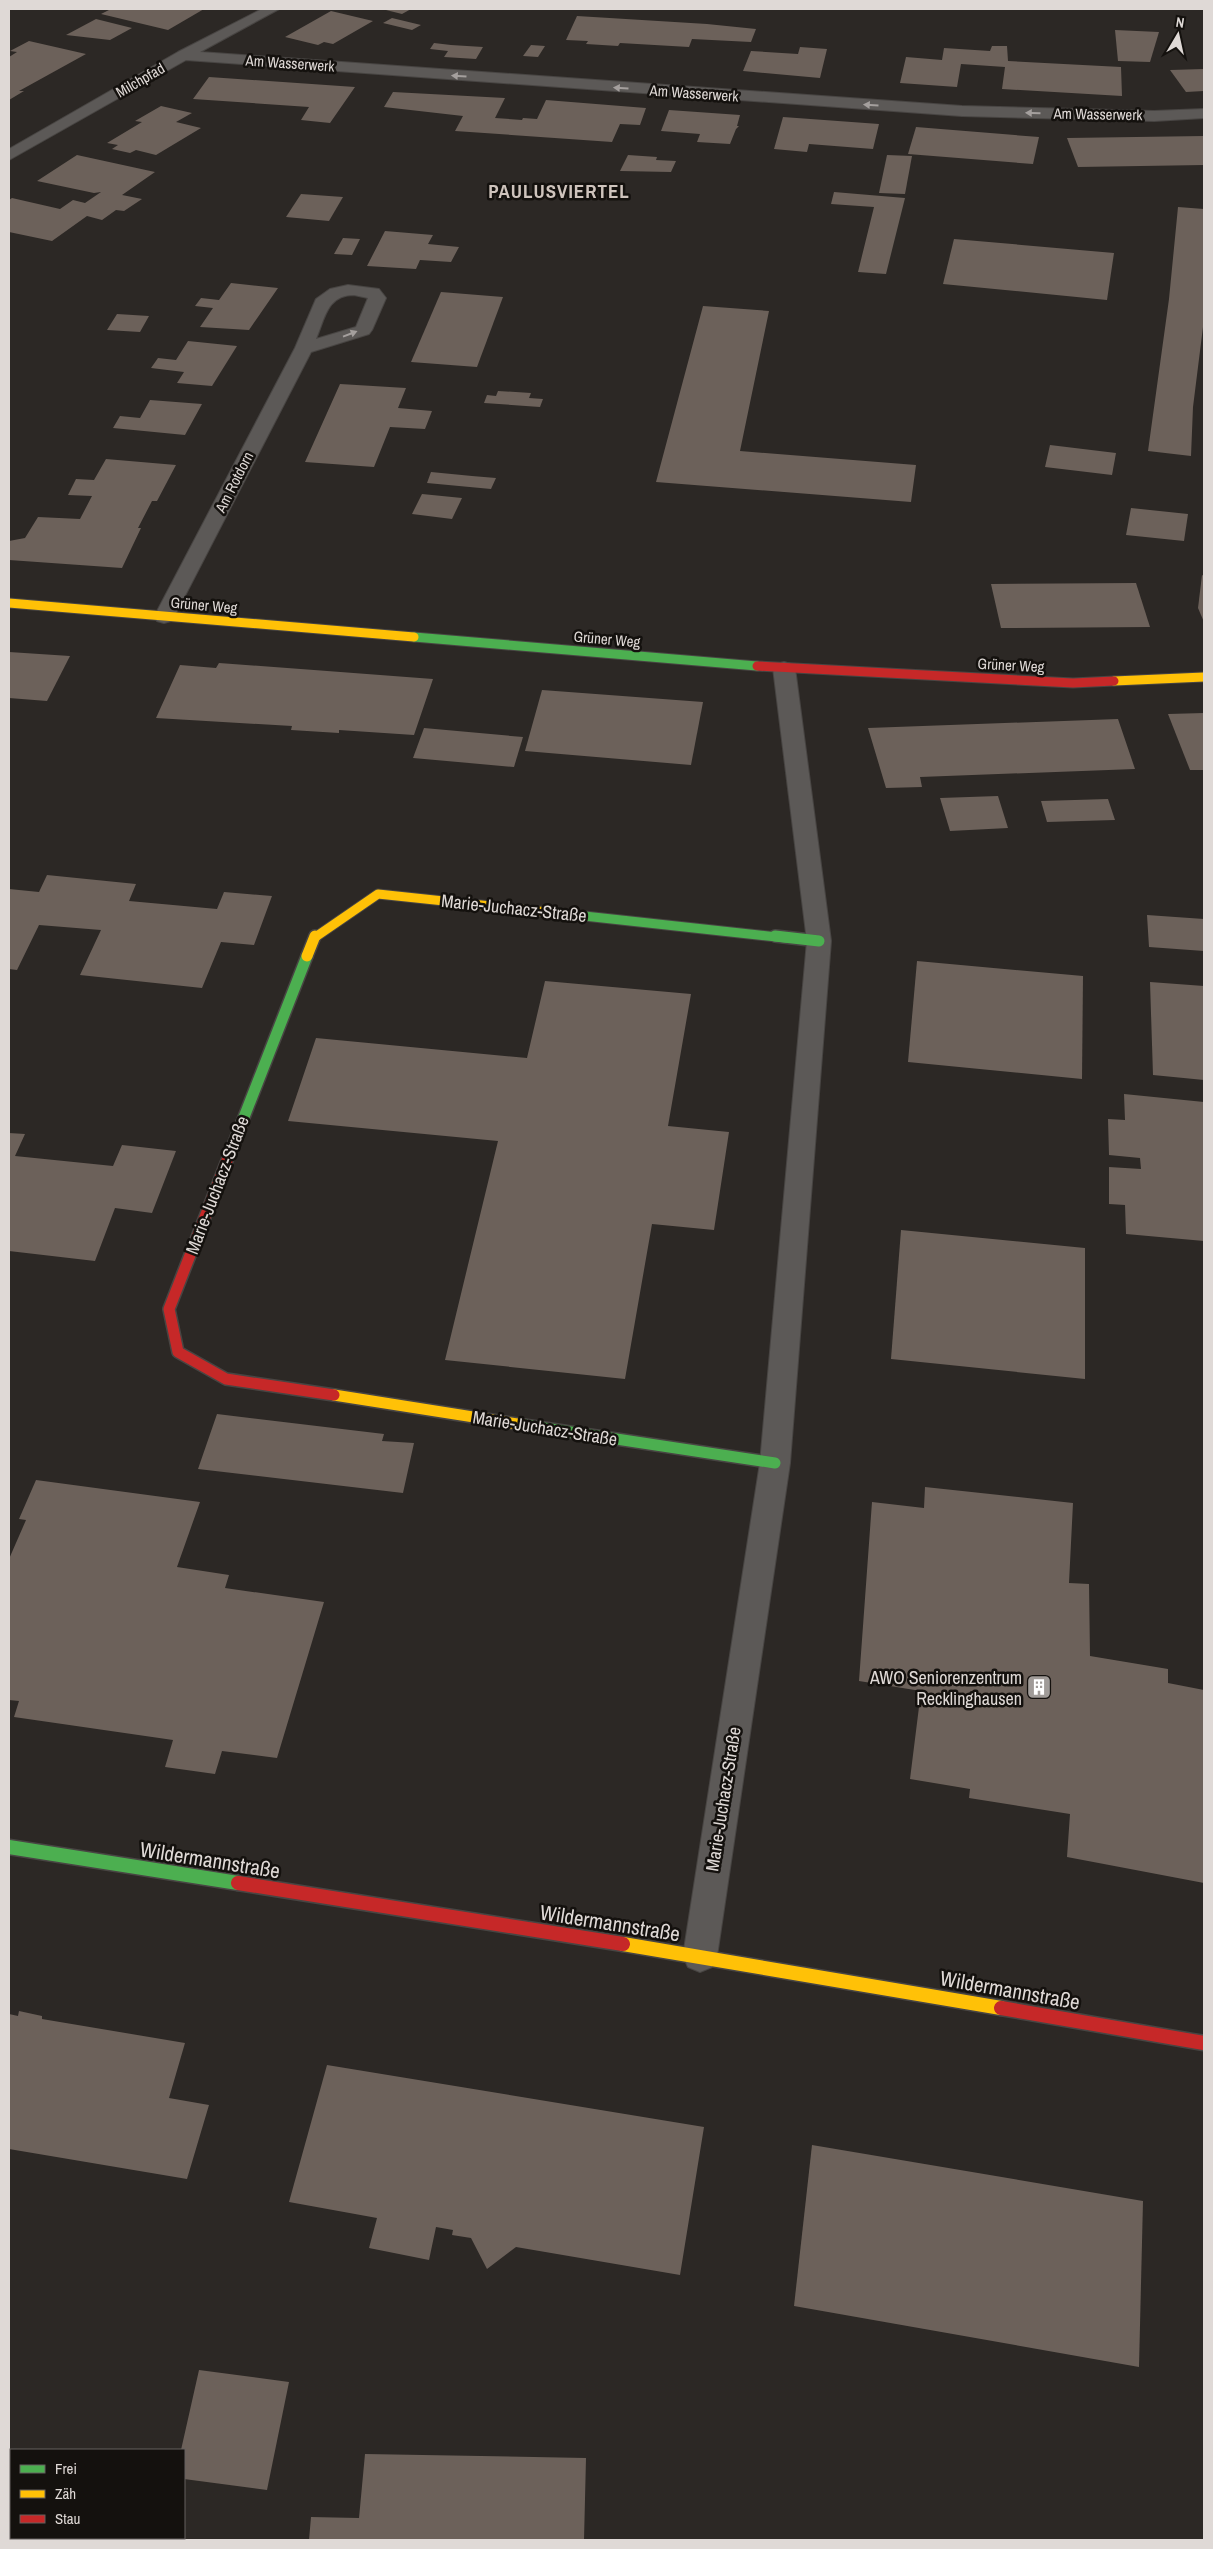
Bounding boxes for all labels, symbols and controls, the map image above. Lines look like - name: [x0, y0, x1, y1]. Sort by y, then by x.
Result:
- north arrow: [1153, 10, 1203, 60]
- text: N: [1175, 13, 1186, 32]
- street label: Am Wasserwerk: [244, 49, 336, 77]
- street label: Milchpfad: [112, 58, 168, 102]
- one-way arrow: [451, 71, 467, 79]
- street label: Am Wasserwerk: [648, 79, 740, 107]
- one-way arrow: [613, 83, 629, 91]
- one-way arrow: [863, 100, 879, 108]
- street label: Am Wasserwerk: [1052, 103, 1144, 125]
- one-way arrow: [1025, 109, 1041, 117]
- district label: PAULUSVIERTEL: [488, 178, 630, 204]
- one-way arrow: [343, 330, 357, 338]
- street label: Am Rotdorn: [209, 448, 258, 517]
- street label: Grüner Weg: [170, 592, 238, 618]
- street label: Grüner Weg: [573, 626, 641, 652]
- street label: Grüner Weg: [977, 653, 1045, 677]
- street label: Marie-Juchacz-Straße: [440, 888, 588, 928]
- street label: Marie-Juchacz-Straße: [179, 1112, 255, 1258]
- street label: Marie-Juchacz-Straße: [471, 1404, 619, 1452]
- place label: AWO Seniorenzentrum Recklinghausen: [869, 1665, 1022, 1711]
- building icon: AWO Seniorenzentrum Recklinghausen: [1026, 1674, 1052, 1700]
- street label: Marie-Juchacz-Straße: [699, 1725, 747, 1873]
- street label: Wildermannstraße: [138, 1835, 282, 1885]
- street label: Wildermannstraße: [538, 1898, 682, 1948]
- street label: Wildermannstraße: [938, 1963, 1082, 2017]
- legend: [10, 2449, 185, 2539]
- text: Frei: [55, 2458, 77, 2479]
- text: Zäh: [55, 2483, 76, 2504]
- text: Stau: [55, 2508, 80, 2529]

